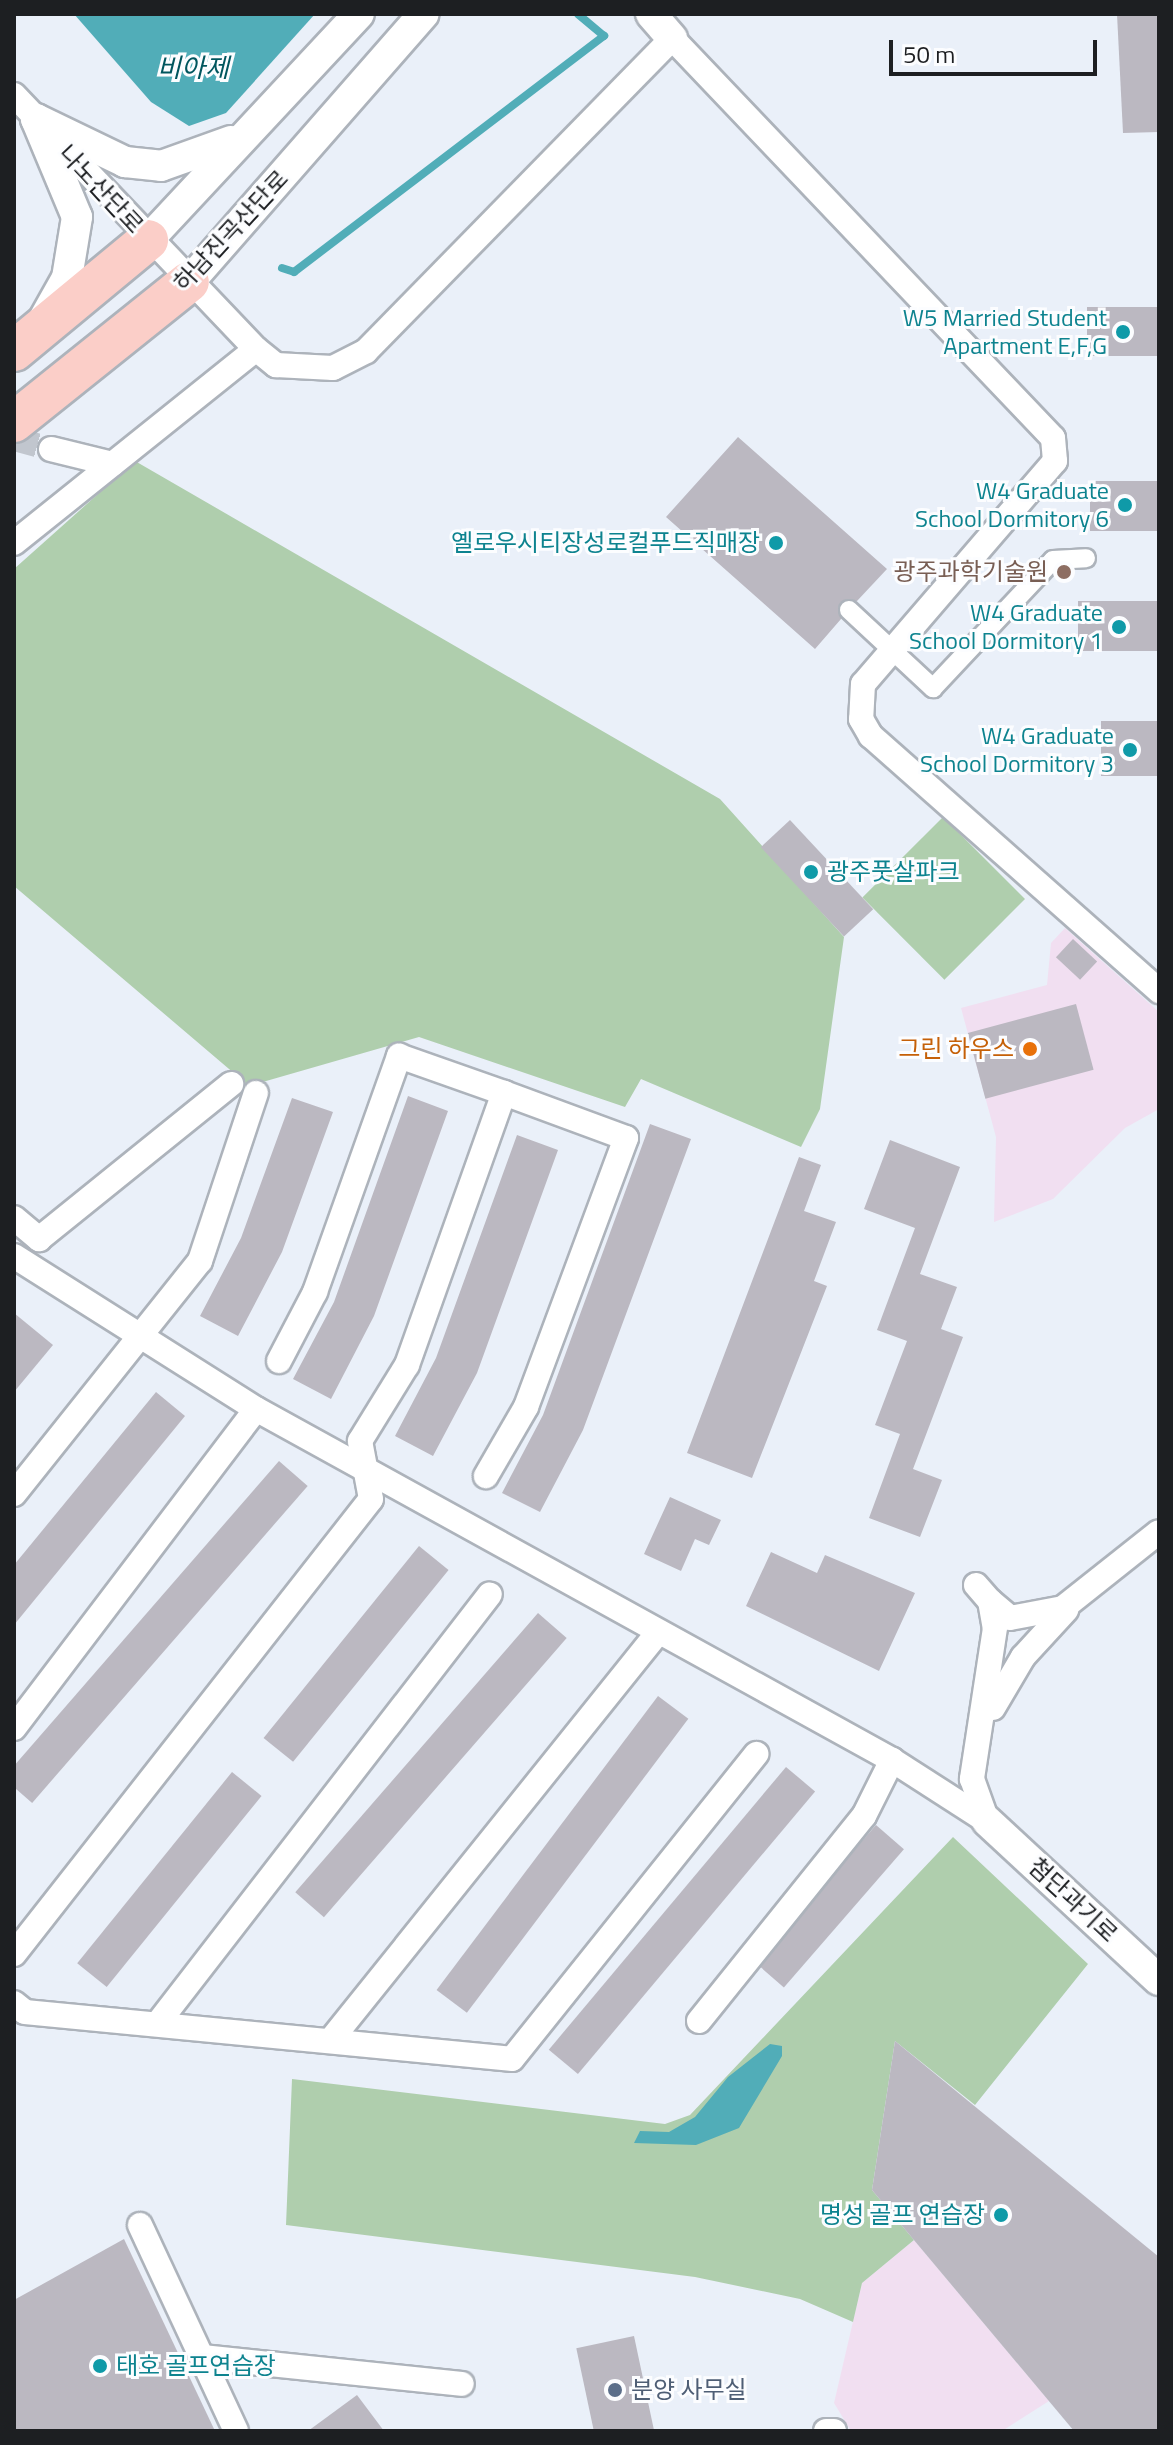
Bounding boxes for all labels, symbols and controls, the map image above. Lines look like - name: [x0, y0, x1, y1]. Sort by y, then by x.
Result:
- scale bar: [893, 24, 1101, 74]
- text: 50 m: [903, 36, 955, 72]
- water label: 비아제: [157, 52, 229, 84]
- street label: 나노산단로: [53, 139, 149, 239]
- street label: 하남진곡산단로: [168, 165, 294, 297]
- place label: W5 Married Student Apartment E,F,G: [903, 304, 1107, 360]
- marker: W5 Married Student Apartment E,F,G: [1114, 323, 1132, 341]
- place label: W4 Graduate School Dormitory 6: [915, 477, 1109, 533]
- marker: W4 Graduate School Dormitory 6: [1116, 496, 1134, 514]
- place label: 옐로우시티장성로컬푸드직매장: [451, 529, 760, 557]
- marker: 옐로우시티장성로컬푸드직매장: [767, 534, 785, 552]
- place label: 광주과학기술원: [893, 558, 1048, 586]
- marker: 광주과학기술원: [1055, 563, 1073, 581]
- place label: W4 Graduate School Dormitory 1: [909, 599, 1103, 655]
- marker: W4 Graduate School Dormitory 1: [1110, 618, 1128, 636]
- place label: W4 Graduate School Dormitory 3: [920, 722, 1114, 778]
- marker: W4 Graduate School Dormitory 3: [1121, 741, 1139, 759]
- place label: 광주풋살파크: [827, 858, 959, 886]
- marker: 광주풋살파크: [802, 863, 820, 881]
- place label: 그린 하우스: [898, 1035, 1014, 1063]
- marker: 그린 하우스: [1021, 1040, 1039, 1058]
- street label: 첨단과기로: [1023, 1852, 1123, 1948]
- place label: 명성 골프 연습장: [820, 2201, 985, 2229]
- marker: 명성 골프 연습장: [992, 2206, 1010, 2224]
- place label: 태호 골프연습장: [116, 2352, 276, 2380]
- marker: 태호 골프연습장: [91, 2357, 109, 2375]
- place label: 분양 사무실: [631, 2376, 747, 2404]
- marker: 분양 사무실: [606, 2381, 624, 2399]

